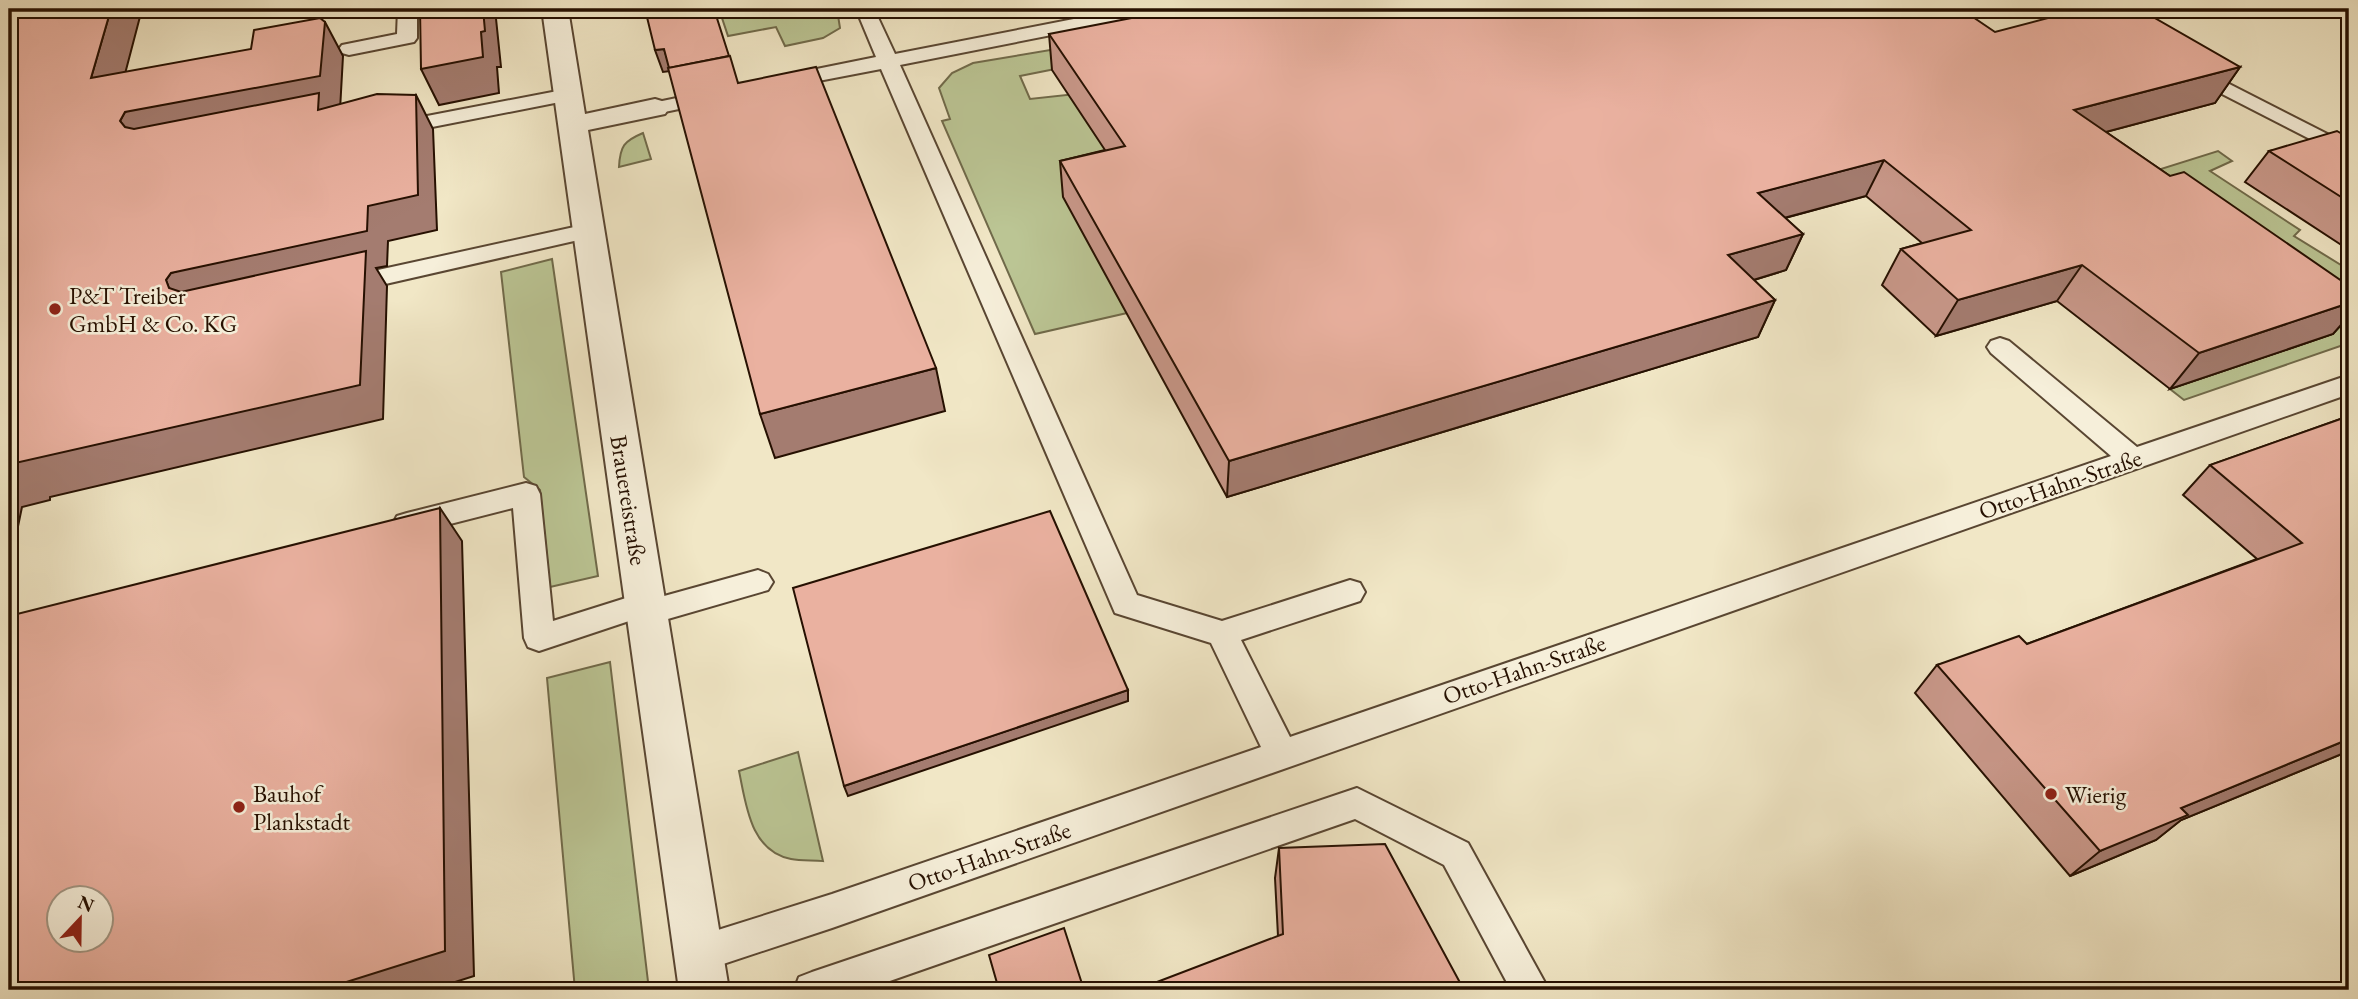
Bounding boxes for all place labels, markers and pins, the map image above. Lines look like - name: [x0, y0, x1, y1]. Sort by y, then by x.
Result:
- place label: P&T Treiber GmbH & Co. KG: [69, 280, 237, 339]
- marker: P&T Treiber GmbH & Co. KG: [47, 301, 63, 317]
- place label: Bauhof Plankstadt: [253, 778, 351, 837]
- place label: Wierig: [2065, 779, 2127, 810]
- marker: Wierig: [2043, 786, 2059, 802]
- marker: Bauhof Plankstadt: [231, 799, 247, 815]

